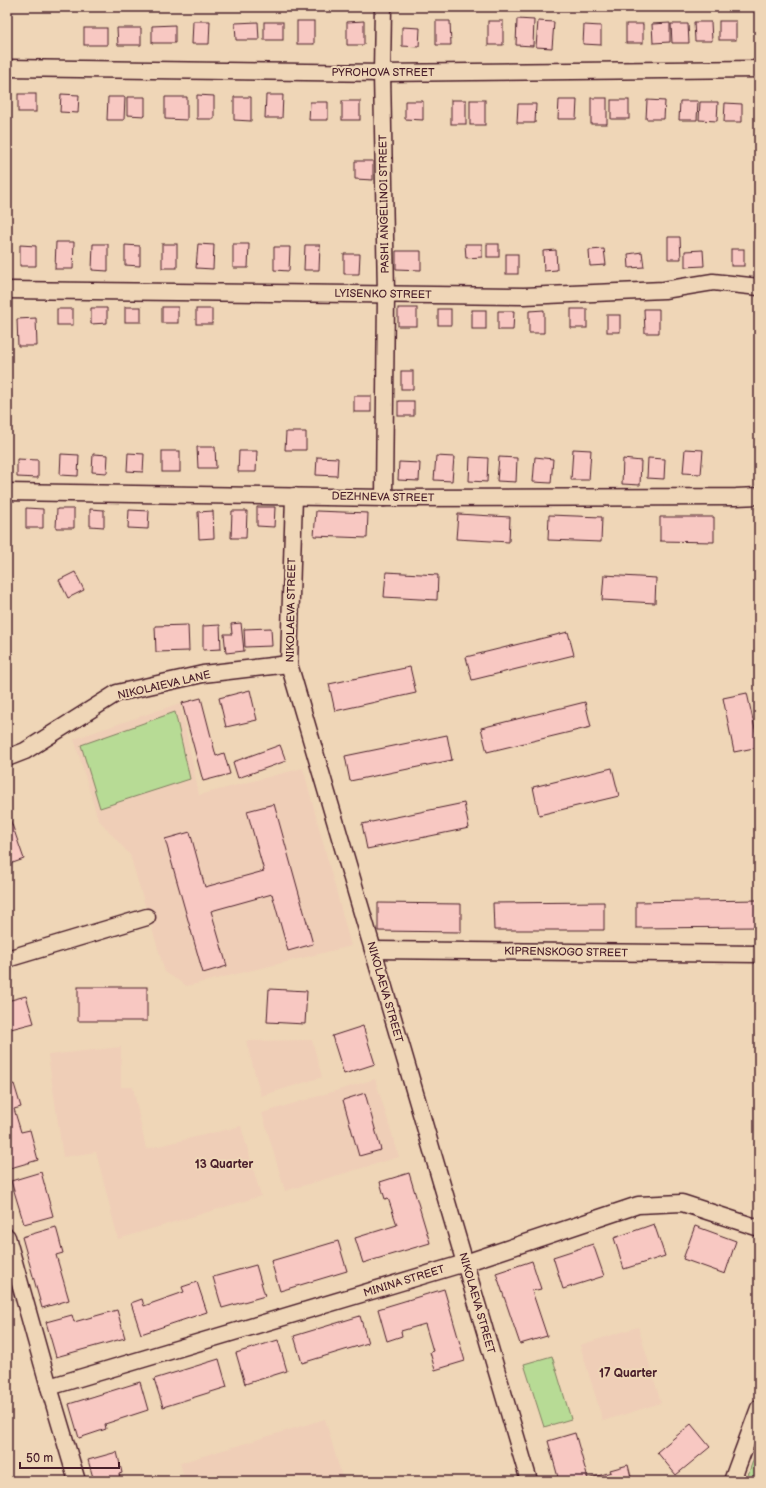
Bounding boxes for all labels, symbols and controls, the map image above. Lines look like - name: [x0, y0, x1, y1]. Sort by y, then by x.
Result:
- street label: PYROHOVA STREET: [331, 66, 435, 79]
- street label: PASHI ANGELINOI STREET: [376, 134, 392, 274]
- street label: LYISENKO STREET: [334, 287, 432, 301]
- street label: DEZHNEVA STREET: [331, 490, 435, 504]
- street label: NIKOLAEVA STREET: [284, 557, 298, 662]
- street label: NIKOLAIEVA LANE: [116, 668, 212, 702]
- street label: NIKOLAEVA STREET: [364, 940, 406, 1044]
- street label: KIPRENSKOGO STREET: [504, 944, 629, 960]
- district label: 13 Quarter: [195, 1157, 253, 1172]
- street label: NIKOLAEVA STREET: [456, 1251, 498, 1355]
- street label: MININA STREET: [362, 1262, 447, 1300]
- district label: 17 Quarter: [599, 1366, 657, 1381]
- scale bar: [20, 1444, 119, 1470]
- text: 50 m: [26, 1451, 53, 1466]

